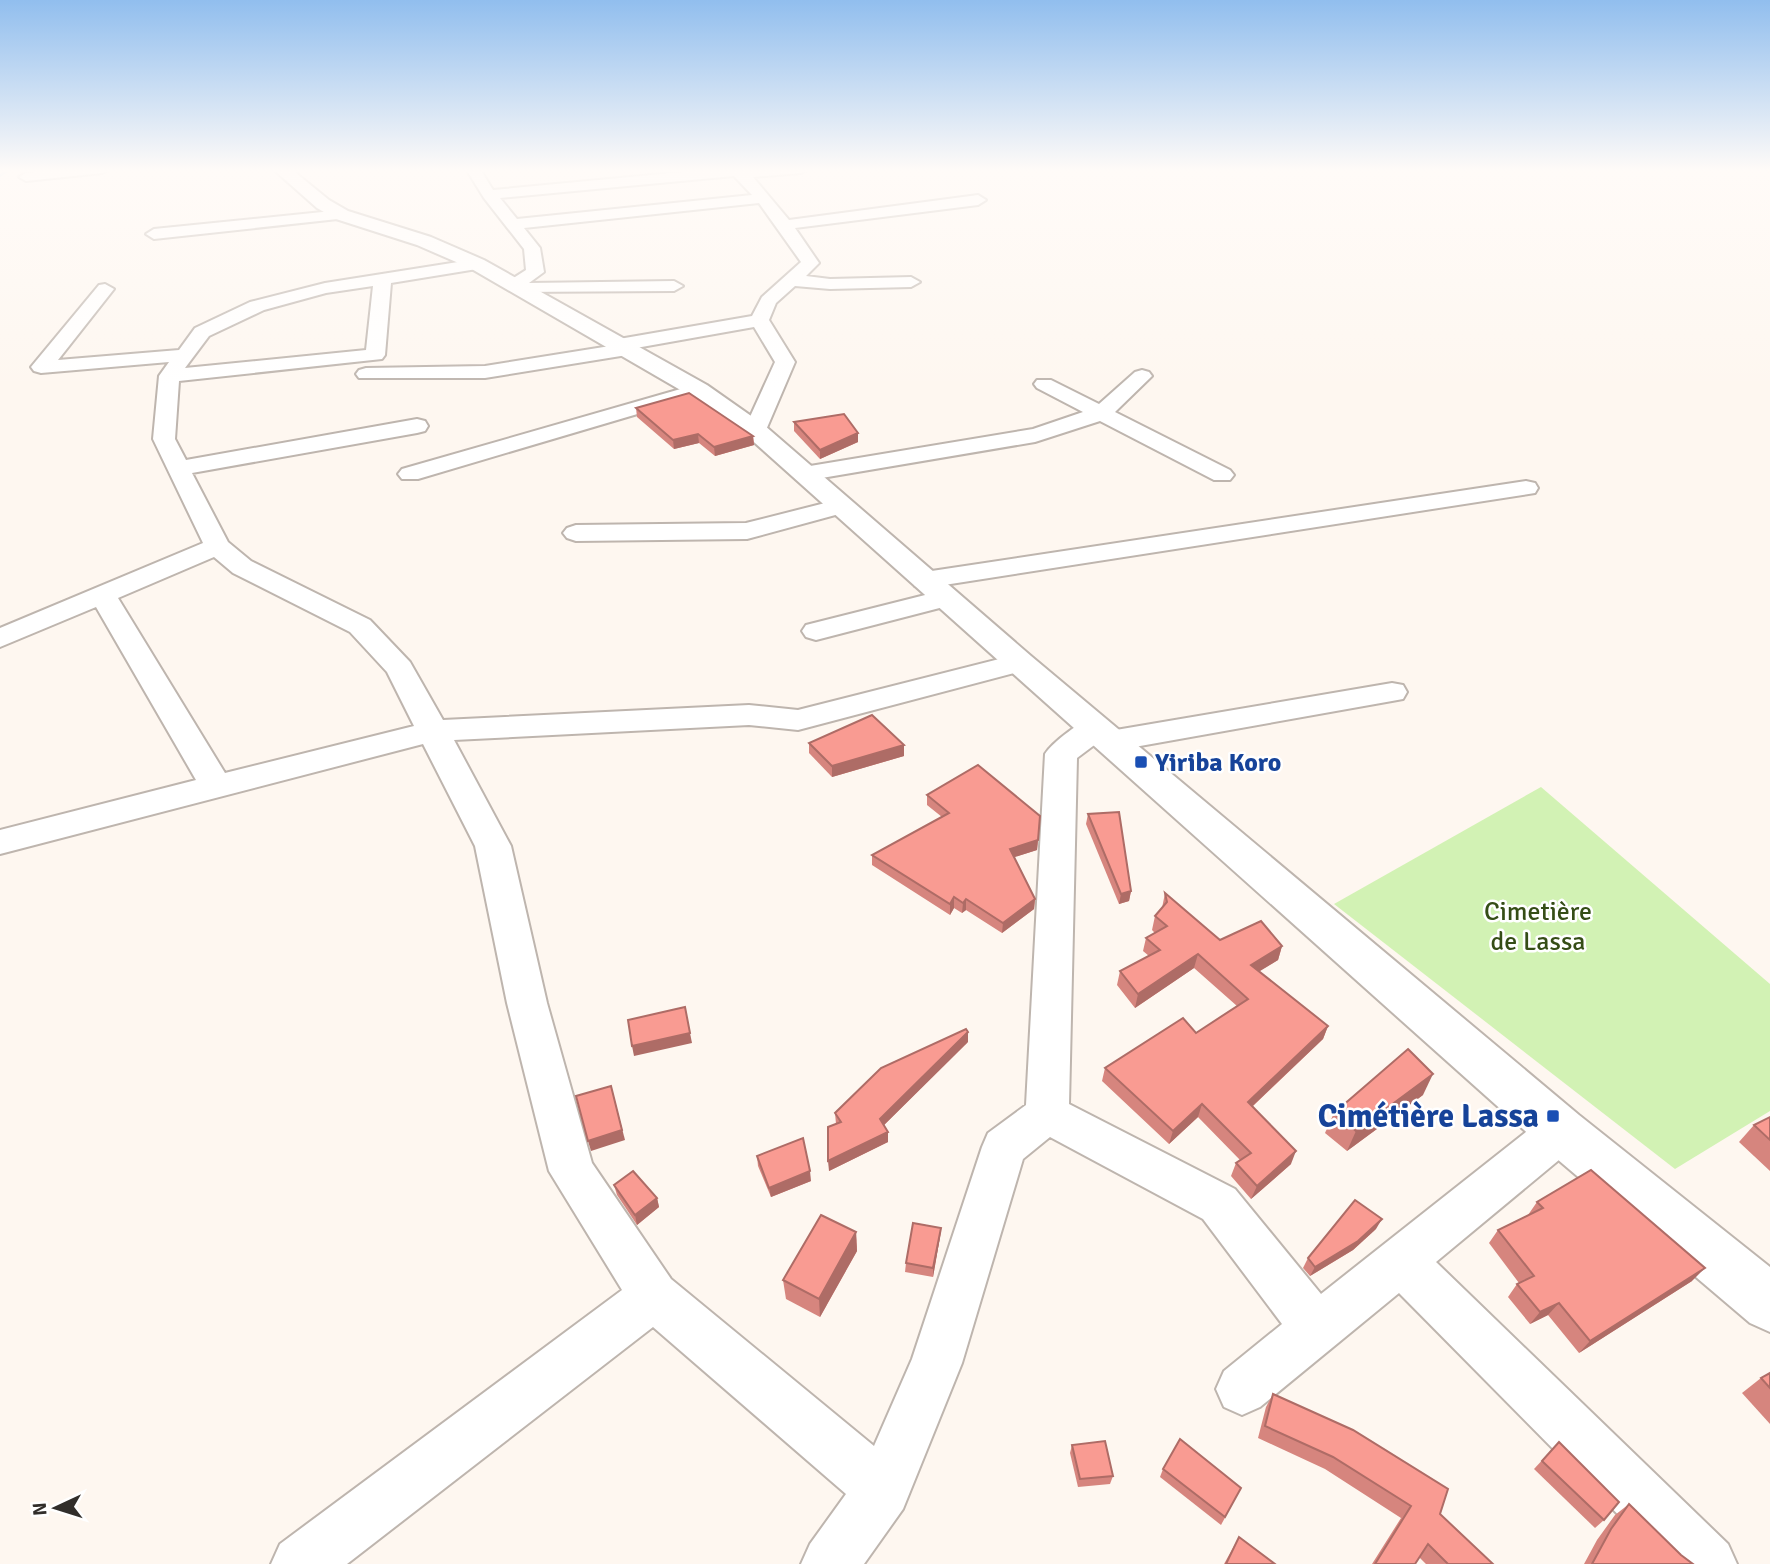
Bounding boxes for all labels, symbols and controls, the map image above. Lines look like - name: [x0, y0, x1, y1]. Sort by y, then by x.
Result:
- place label: Yiriba Koro: [1154, 747, 1281, 779]
- marker: Yiriba Koro: [1133, 754, 1149, 770]
- park label: Cimetière de Lassa: [1484, 896, 1592, 958]
- place label: Cimétière Lassa: [1318, 1097, 1539, 1136]
- marker: Cimétière Lassa: [1545, 1108, 1561, 1124]
- north arrow: [21, 1473, 91, 1543]
- text: N: [28, 1502, 52, 1517]

